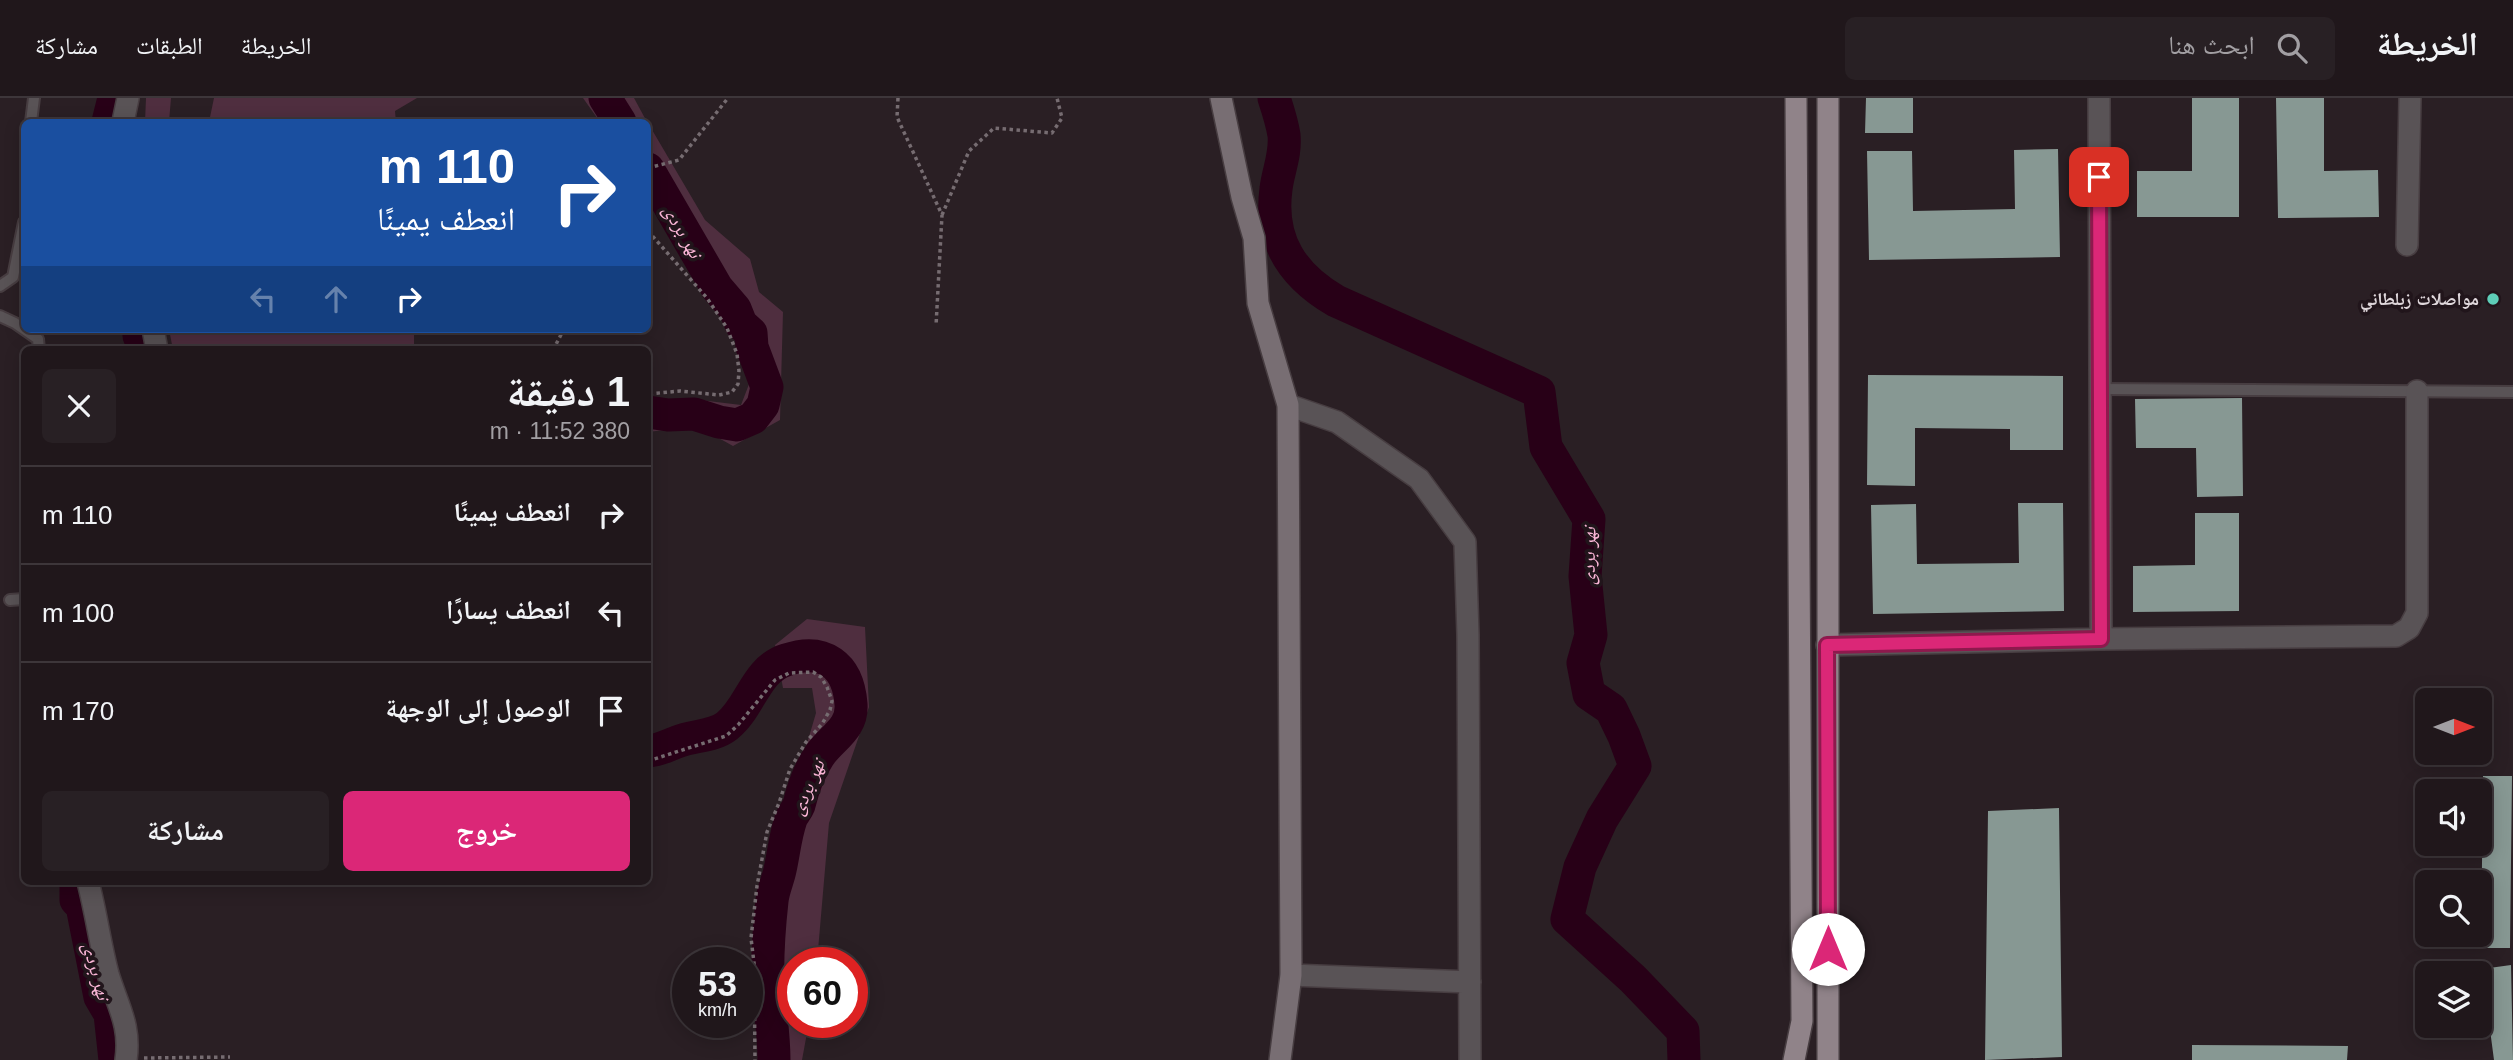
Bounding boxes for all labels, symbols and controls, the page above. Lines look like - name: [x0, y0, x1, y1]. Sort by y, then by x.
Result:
- search box: [1845, 17, 2335, 80]
- text: الخريطة: [2377, 25, 2478, 62]
- icon: search: [2273, 29, 2311, 67]
- text: ابحث هنا: [2168, 30, 2255, 60]
- text: مشاركة: [35, 32, 98, 59]
- text: الطبقات: [136, 32, 203, 59]
- text: الخريطة: [241, 32, 311, 59]
- text: 110 m: [379, 139, 515, 193]
- icon: right: [539, 147, 630, 238]
- pin: [2069, 147, 2129, 207]
- icon: arrive: [2080, 158, 2118, 196]
- text: انعطف يمينًا: [377, 201, 515, 237]
- water label: نهر بردى: [658, 201, 708, 265]
- icon: left: [244, 280, 282, 318]
- icon: ahead: [317, 280, 355, 318]
- icon: right: [390, 280, 428, 318]
- place label: مواصلات زبلطاني: [2360, 289, 2479, 313]
- marker: مواصلات زبلطاني: [2485, 291, 2501, 307]
- text: 1 دقيقة: [507, 368, 630, 415]
- button: close: [42, 369, 116, 443]
- text: 380 m · 11:52: [490, 418, 630, 444]
- icon: right: [592, 496, 630, 534]
- text: انعطف يمينًا: [454, 497, 571, 527]
- text: 110 m: [42, 500, 112, 530]
- water label: نهر بردى: [1577, 524, 1601, 585]
- icon: left: [592, 594, 630, 632]
- text: انعطف يسارًا: [446, 595, 571, 625]
- text: 100 m: [42, 598, 114, 628]
- north arrow: [2415, 688, 2492, 765]
- map controls: [2415, 688, 2492, 1038]
- icon: arrive: [592, 692, 630, 730]
- text: الوصول إلى الوجهة: [386, 693, 571, 723]
- text: 170 m: [42, 696, 114, 726]
- water label: نهر بردى: [786, 754, 831, 818]
- button: sound: [2415, 779, 2492, 856]
- button: مشاركة: [42, 791, 329, 871]
- button: خروج: [343, 791, 630, 871]
- button: search: [2415, 870, 2492, 947]
- position arrow: [1791, 912, 1865, 986]
- water label: نهر بردى: [78, 940, 115, 1005]
- speed limit sign: 60: [777, 947, 868, 1038]
- button: layers: [2415, 961, 2492, 1038]
- text: 53: [698, 964, 737, 1003]
- text: km/h: [698, 1000, 737, 1020]

